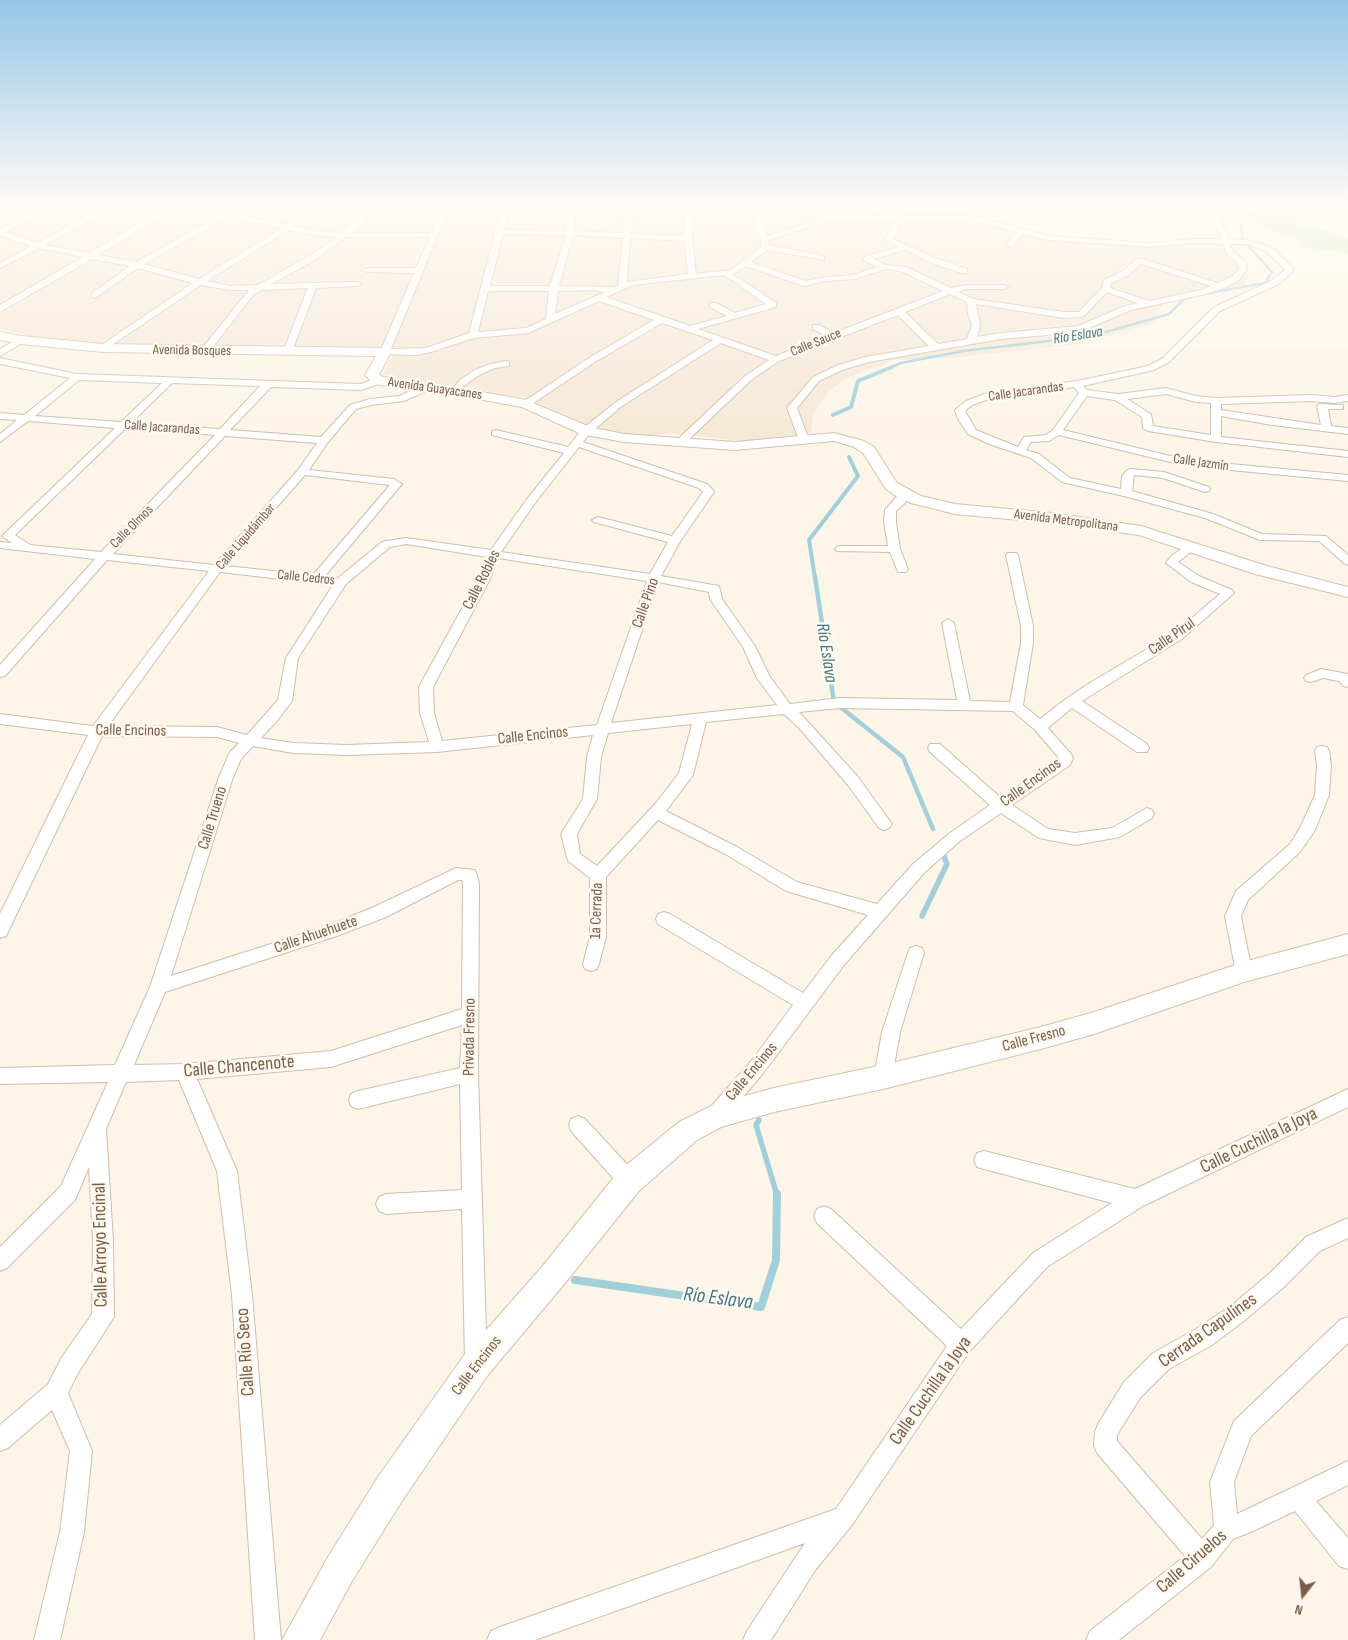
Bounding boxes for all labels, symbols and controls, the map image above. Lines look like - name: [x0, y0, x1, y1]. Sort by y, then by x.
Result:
- water label: Río Eslava: [1052, 323, 1104, 349]
- street label: Calle Sauce: [788, 325, 844, 361]
- street label: Avenida Bosques: [153, 342, 231, 360]
- street label: Avenida Guayacanes: [387, 374, 483, 404]
- street label: Calle Jacarandas: [987, 378, 1065, 406]
- street label: Calle Jacarandas: [124, 417, 200, 439]
- street label: Calle Jazmín: [1172, 451, 1230, 475]
- street label: Calle Liquidámbar: [213, 500, 279, 574]
- street label: Calle Olmos: [107, 502, 157, 552]
- street label: Avenida Metropolitana: [1013, 506, 1119, 536]
- street label: Calle Robles: [459, 547, 505, 613]
- street label: Calle Cedros: [276, 567, 336, 589]
- street label: Calle Pino: [628, 575, 664, 631]
- street label: Calle Pirul: [1145, 614, 1199, 660]
- water label: Río Eslava: [811, 622, 841, 684]
- street label: Calle Encinos: [96, 721, 166, 741]
- street label: Calle Encinos: [497, 723, 569, 749]
- street label: Calle Encinos: [997, 754, 1065, 812]
- street label: Calle Trueno: [194, 784, 232, 852]
- street label: 1a Cerrada: [586, 882, 608, 940]
- street label: Calle Ahuehuete: [272, 912, 360, 958]
- street label: Privada Fresno: [460, 998, 480, 1076]
- street label: Calle Fresno: [1000, 1021, 1068, 1057]
- street label: Calle Encinos: [722, 1039, 782, 1105]
- street label: Calle Chancenote: [183, 1051, 295, 1083]
- street label: Calle Cuchilla la Joya: [1197, 1103, 1321, 1179]
- street label: Calle Arroyo Encinal: [89, 1182, 113, 1308]
- water label: Río Eslava: [682, 1282, 754, 1316]
- street label: Cerrada Capulines: [1154, 1289, 1262, 1373]
- street label: Calle Río Seco: [232, 1307, 260, 1397]
- street label: Calle Encinos: [448, 1332, 506, 1400]
- street label: Calle Cuchilla la Joya: [885, 1332, 977, 1450]
- street label: Calle Ciruelos: [1152, 1525, 1232, 1599]
- north arrow: [1278, 1570, 1328, 1620]
- text: N: [1293, 1601, 1305, 1619]

